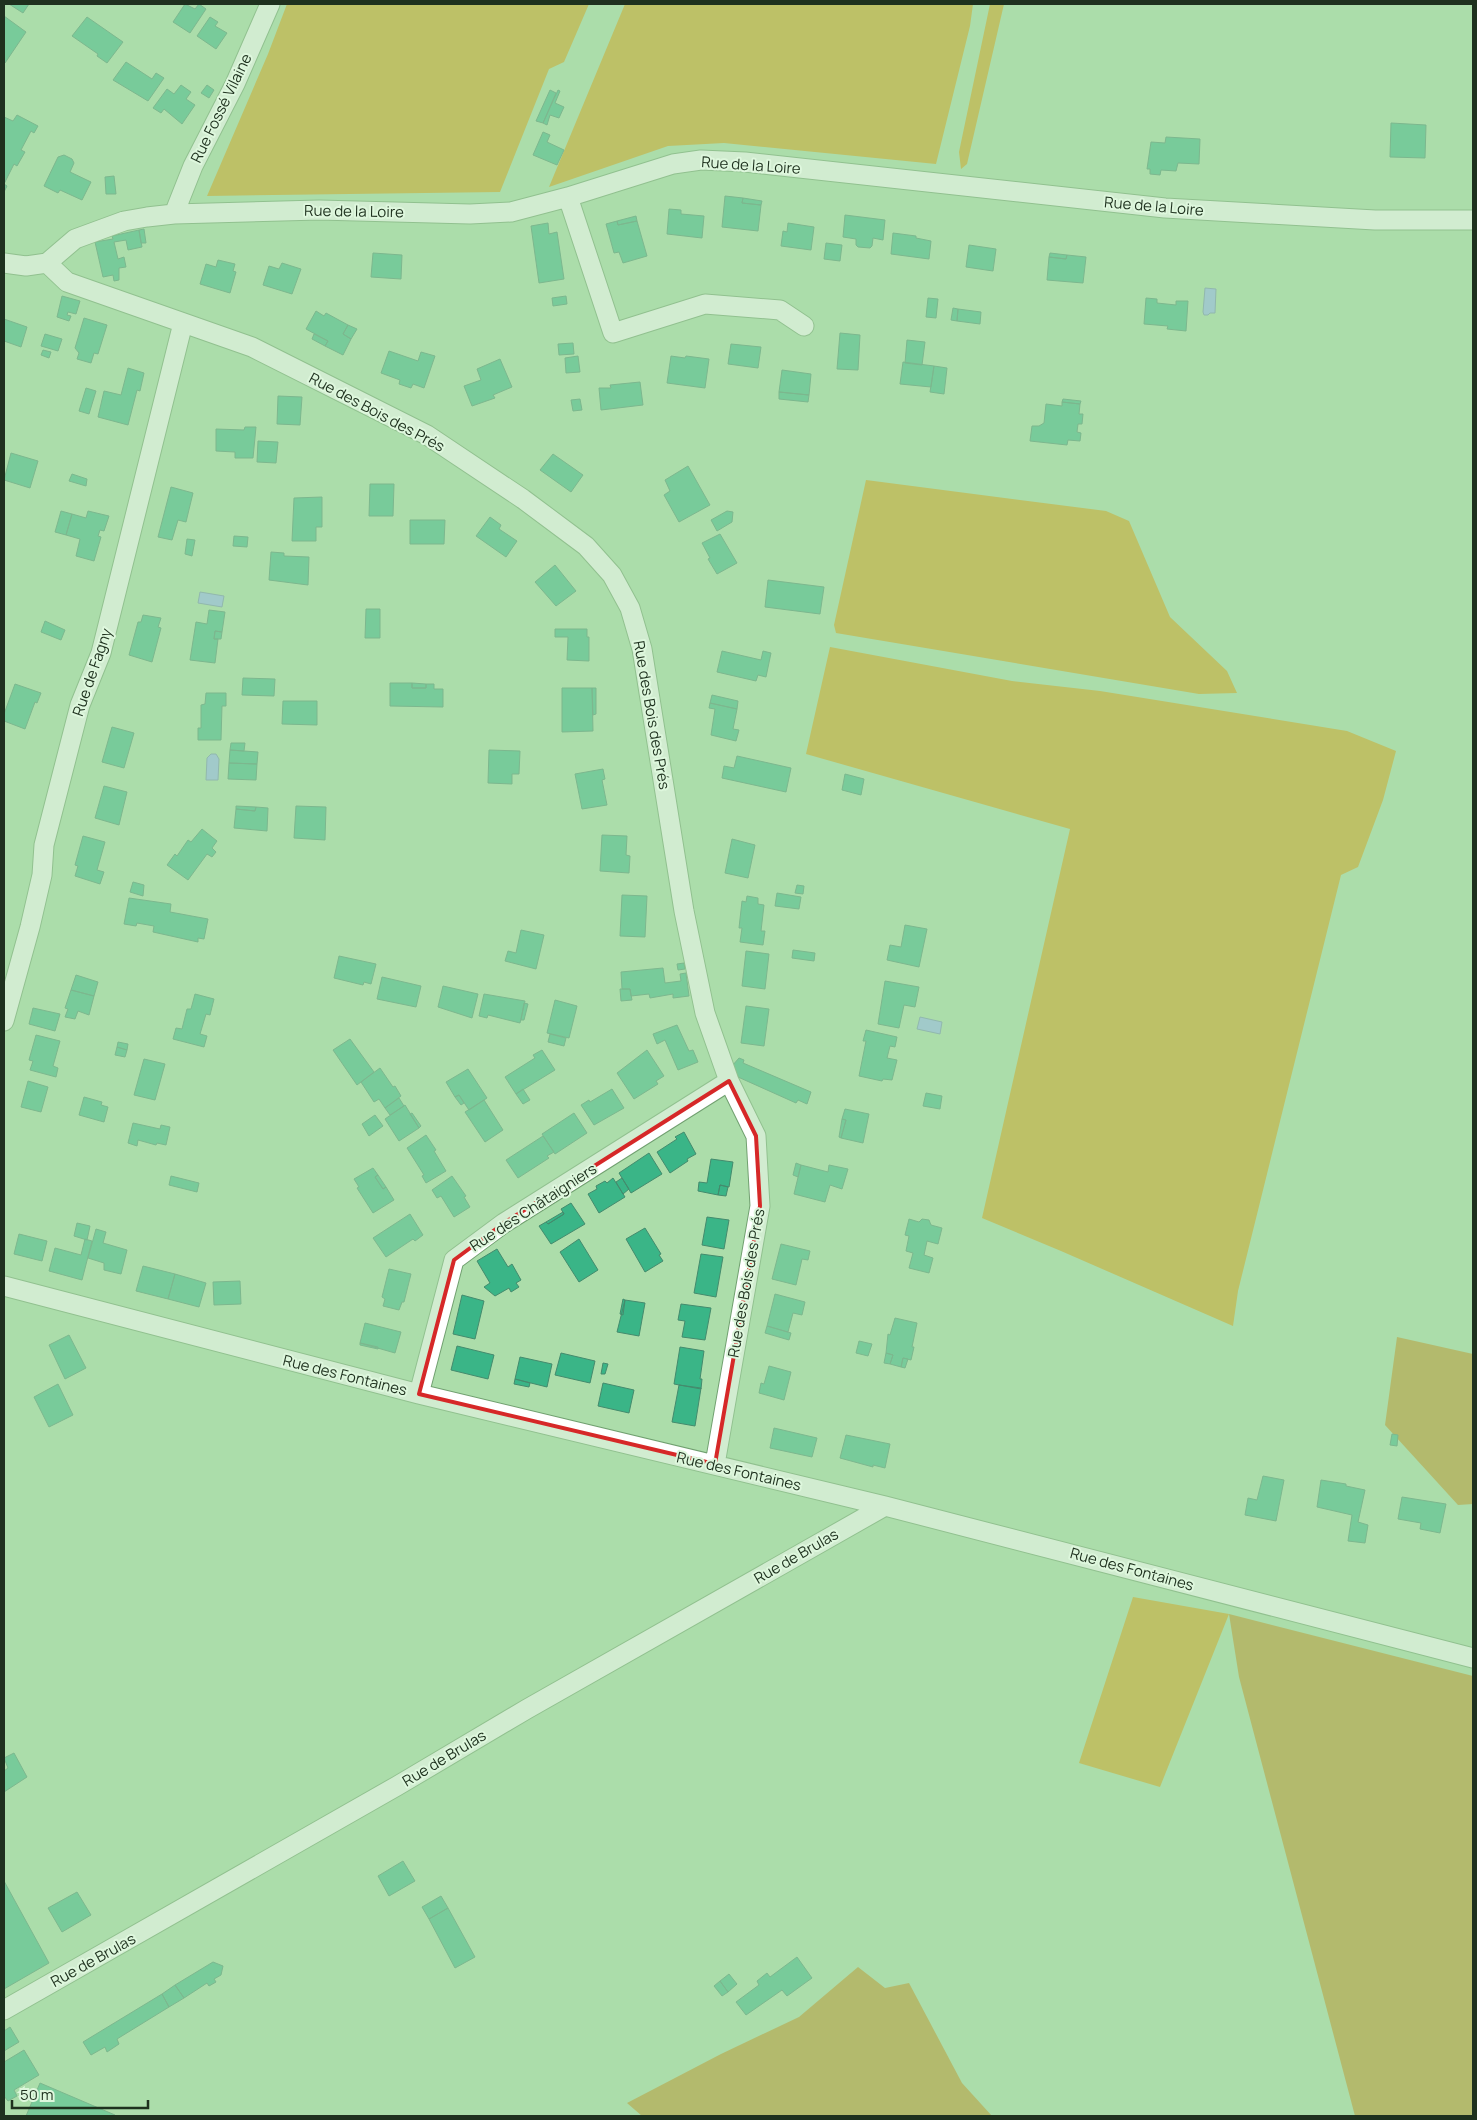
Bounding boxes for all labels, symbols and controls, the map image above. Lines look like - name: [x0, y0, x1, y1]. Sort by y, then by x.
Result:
- street label: Rue Fossé Vilaine: [185, 50, 257, 166]
- street label: Rue de la Loire: [701, 151, 802, 179]
- street label: Rue de la Loire: [1103, 191, 1205, 221]
- street label: Rue de la Loire: [304, 200, 404, 222]
- street label: Rue des Bois des Prés: [306, 367, 449, 457]
- street label: Rue de Fagny: [67, 625, 117, 719]
- street label: Rue des Bois des Prés: [629, 639, 675, 791]
- street label: Rue des Châtaigniers: [465, 1158, 601, 1256]
- street label: Rue des Bois des Prés: [723, 1207, 769, 1359]
- street label: Rue des Fontaines: [281, 1349, 409, 1401]
- street label: Rue des Fontaines: [675, 1446, 803, 1496]
- street label: Rue de Brulas: [750, 1523, 842, 1589]
- street label: Rue des Fontaines: [1068, 1542, 1196, 1596]
- street label: Rue de Brulas: [398, 1725, 490, 1791]
- street label: Rue de Brulas: [47, 1928, 139, 1992]
- scale bar: [12, 2078, 149, 2110]
- text: 50 m: [20, 2084, 54, 2105]

